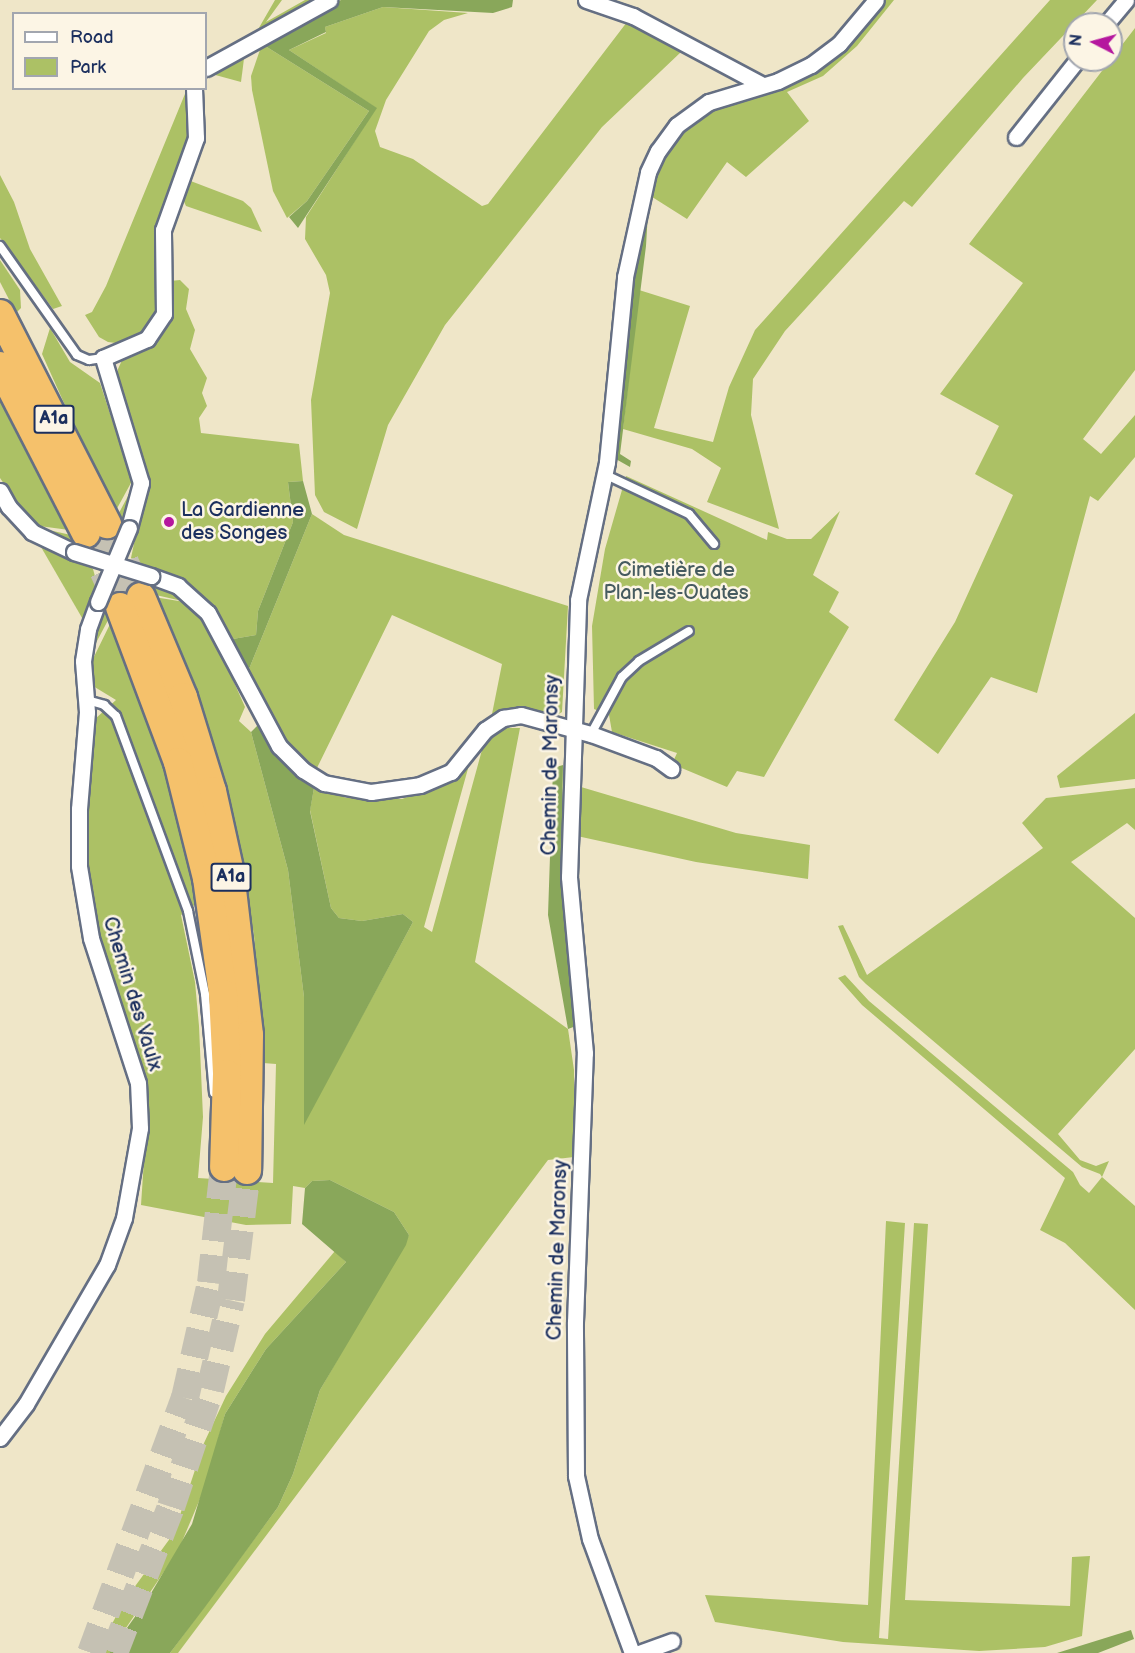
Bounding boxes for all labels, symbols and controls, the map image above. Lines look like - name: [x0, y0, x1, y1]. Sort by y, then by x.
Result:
- legend: [12, 12, 207, 90]
- north arrow: [1063, 12, 1123, 72]
- text: Road: [70, 27, 114, 48]
- text: N: [1067, 33, 1087, 47]
- text: Park: [70, 57, 106, 78]
- road number: A1a: [33, 404, 75, 434]
- place label: La Gardienne des Songes: [181, 498, 304, 545]
- marker: La Gardienne des Songes: [162, 515, 176, 529]
- park label: Cimetière de Plan-les-Ouates: [603, 558, 749, 605]
- street label: Chemin de Maronsy: [537, 674, 565, 856]
- road number: A1a: [210, 862, 252, 892]
- street label: Chemin des Vaulx: [97, 914, 167, 1074]
- street label: Chemin de Maronsy: [543, 1159, 573, 1341]

